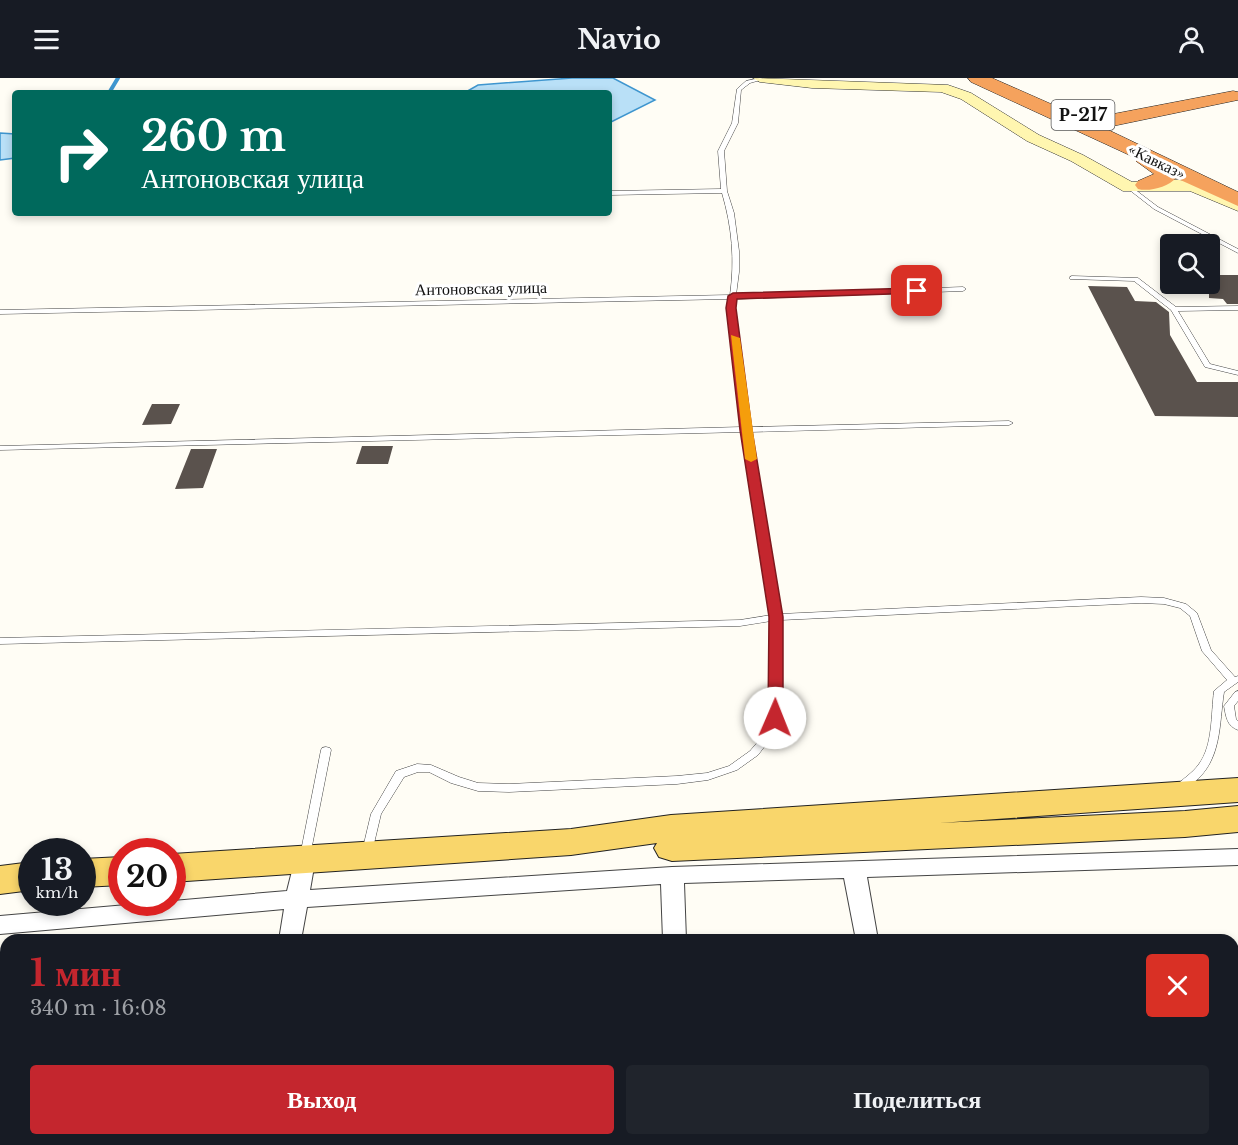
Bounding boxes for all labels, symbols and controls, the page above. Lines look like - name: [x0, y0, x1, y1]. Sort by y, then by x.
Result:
- icon: menu: [30, 23, 63, 56]
- text: Navio: [577, 23, 661, 56]
- icon: person: [1175, 23, 1208, 56]
- road number: Р-217: [1052, 100, 1114, 130]
- text: 260 m: [141, 110, 286, 162]
- icon: right: [42, 114, 120, 192]
- street label: «Кавказ»: [1125, 138, 1189, 184]
- text: Антоновская улица: [141, 162, 364, 195]
- map controls: [1160, 234, 1220, 294]
- button: search: [1160, 234, 1220, 294]
- pin: [891, 265, 942, 316]
- icon: arrive: [900, 274, 933, 307]
- street label: Антоновская улица: [415, 277, 547, 299]
- position arrow: [743, 686, 807, 750]
- speed limit sign: 20: [108, 838, 186, 916]
- text: 13: [41, 851, 73, 888]
- text: km/h: [36, 883, 78, 902]
- text: 1 мин: [30, 951, 121, 996]
- button: close: [1146, 954, 1209, 1017]
- text: 340 m · 16:08: [30, 996, 167, 1020]
- button: Выход: [30, 1065, 614, 1134]
- button: Поделиться: [626, 1065, 1209, 1134]

